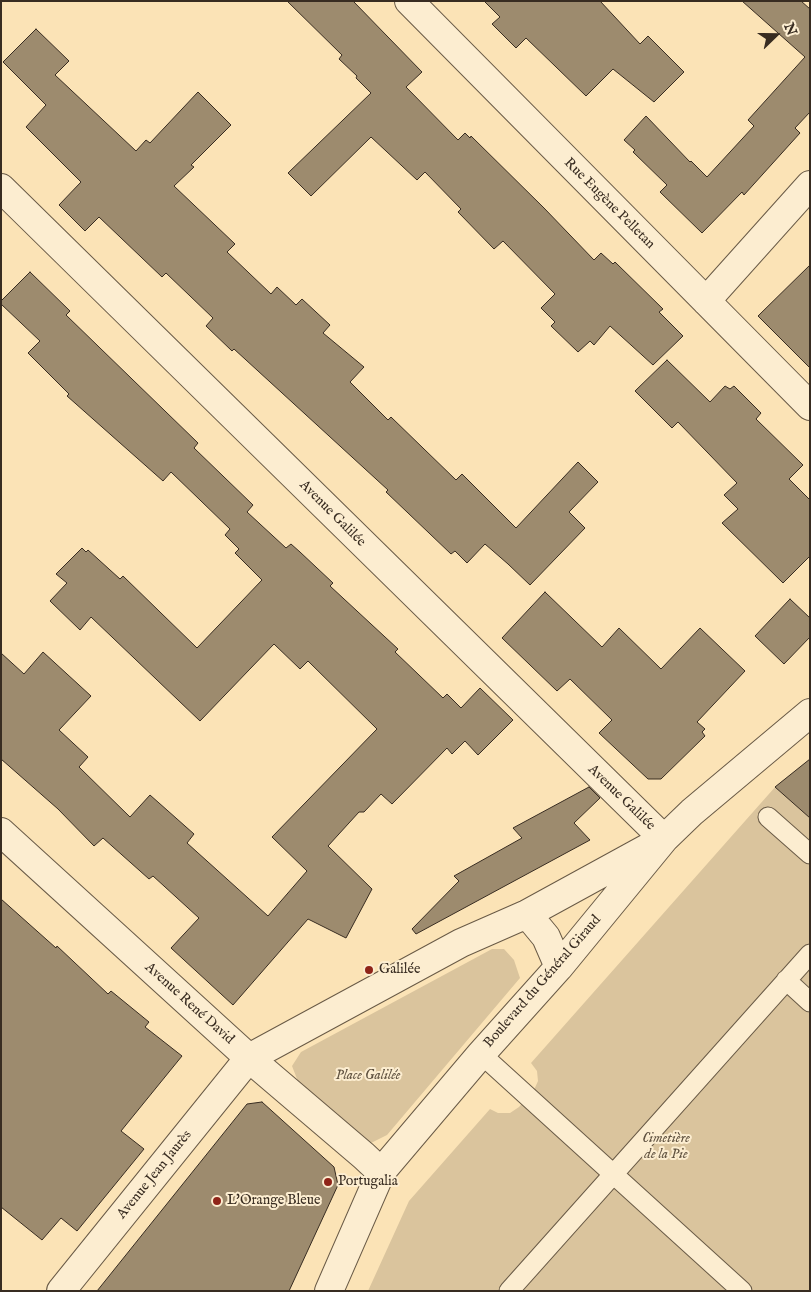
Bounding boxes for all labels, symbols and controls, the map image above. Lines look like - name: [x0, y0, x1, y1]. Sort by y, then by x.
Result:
- north arrow: [751, 10, 801, 60]
- text: N: [779, 20, 801, 38]
- street label: Rue Eugène Pelletan: [560, 155, 658, 253]
- street label: Avenue Galilée: [295, 477, 369, 551]
- street label: Avenue Galilée: [584, 762, 658, 834]
- street label: Boulevard du Général Giraud: [481, 912, 605, 1052]
- street label: Avenue René David: [141, 960, 237, 1048]
- place label: Galilée: [379, 962, 420, 978]
- marker: Galilée: [363, 964, 375, 976]
- park label: Place Galilée: [335, 1068, 401, 1084]
- street label: Avenue Jean Jaurès: [114, 1127, 196, 1223]
- park label: Cimetière de la Pie: [642, 1131, 690, 1164]
- place label: Portugalia: [338, 1174, 398, 1190]
- marker: Portugalia: [322, 1176, 334, 1188]
- place label: L'Orange Bleue: [227, 1193, 320, 1209]
- marker: L'Orange Bleue: [211, 1195, 223, 1207]

